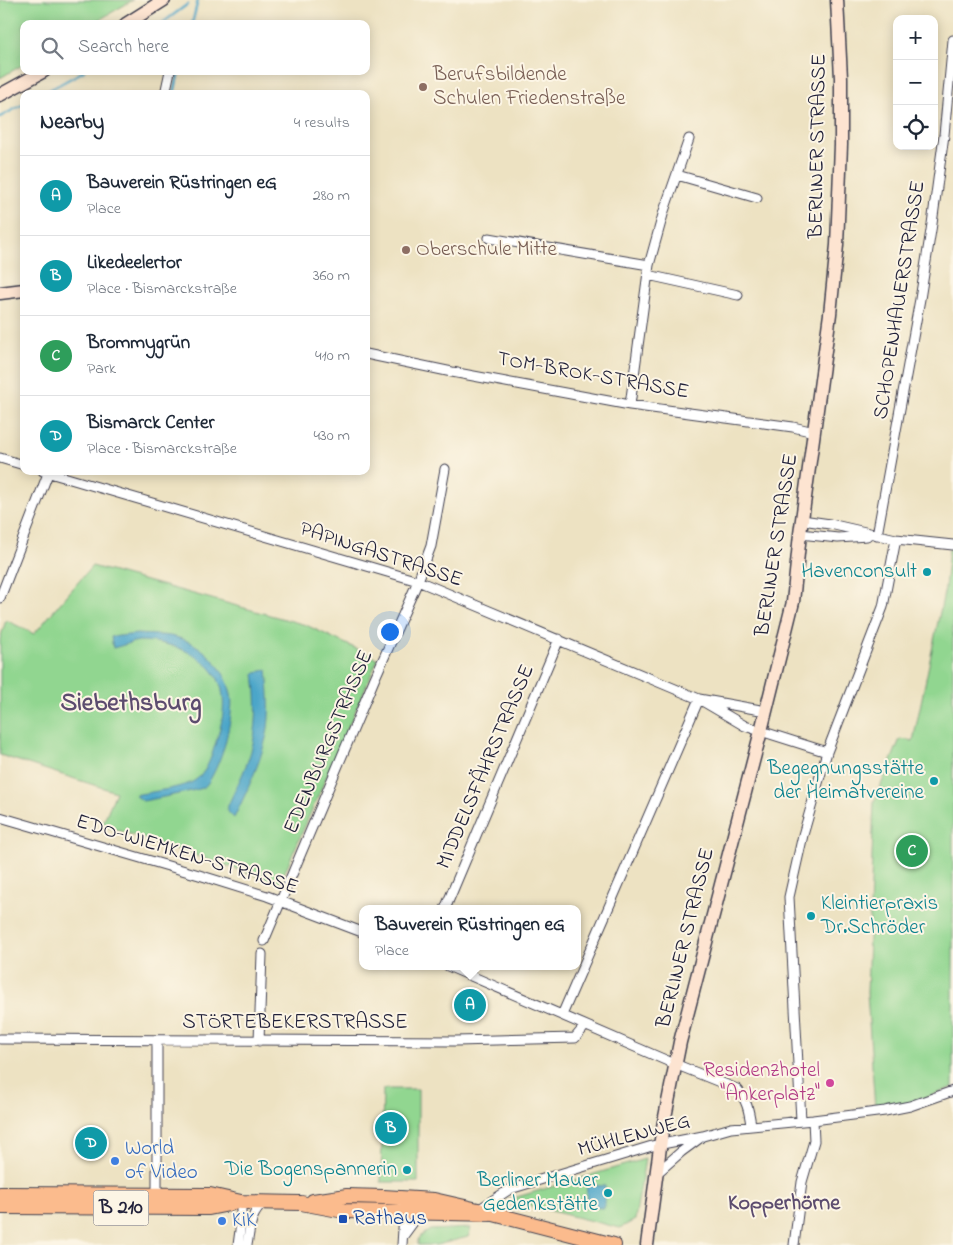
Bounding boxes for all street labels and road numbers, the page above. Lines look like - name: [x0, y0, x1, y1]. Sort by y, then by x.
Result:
- street label: BERLINER STRASSE: [801, 53, 835, 240]
- street label: SCHOPENHAUERSTRASSE: [866, 178, 934, 422]
- street label: TOM-BROK-STRASSE: [495, 344, 691, 408]
- street label: BERLINER STRASSE: [748, 451, 806, 640]
- street label: PAPINGASTRASSE: [296, 515, 466, 595]
- street label: EDENBURGSTRASSE: [277, 645, 381, 839]
- street label: MIDDELSFÄHRSTRASSE: [429, 660, 543, 874]
- street label: EDO-WIEMKEN-STRASSE: [72, 807, 302, 903]
- street label: BERLINER STRASSE: [649, 845, 723, 1032]
- street label: STÖRTEBEKERSTRASSE: [182, 1008, 408, 1038]
- street label: MÜHLENWEG: [575, 1107, 693, 1165]
- road number: B 210: [94, 1190, 148, 1226]

